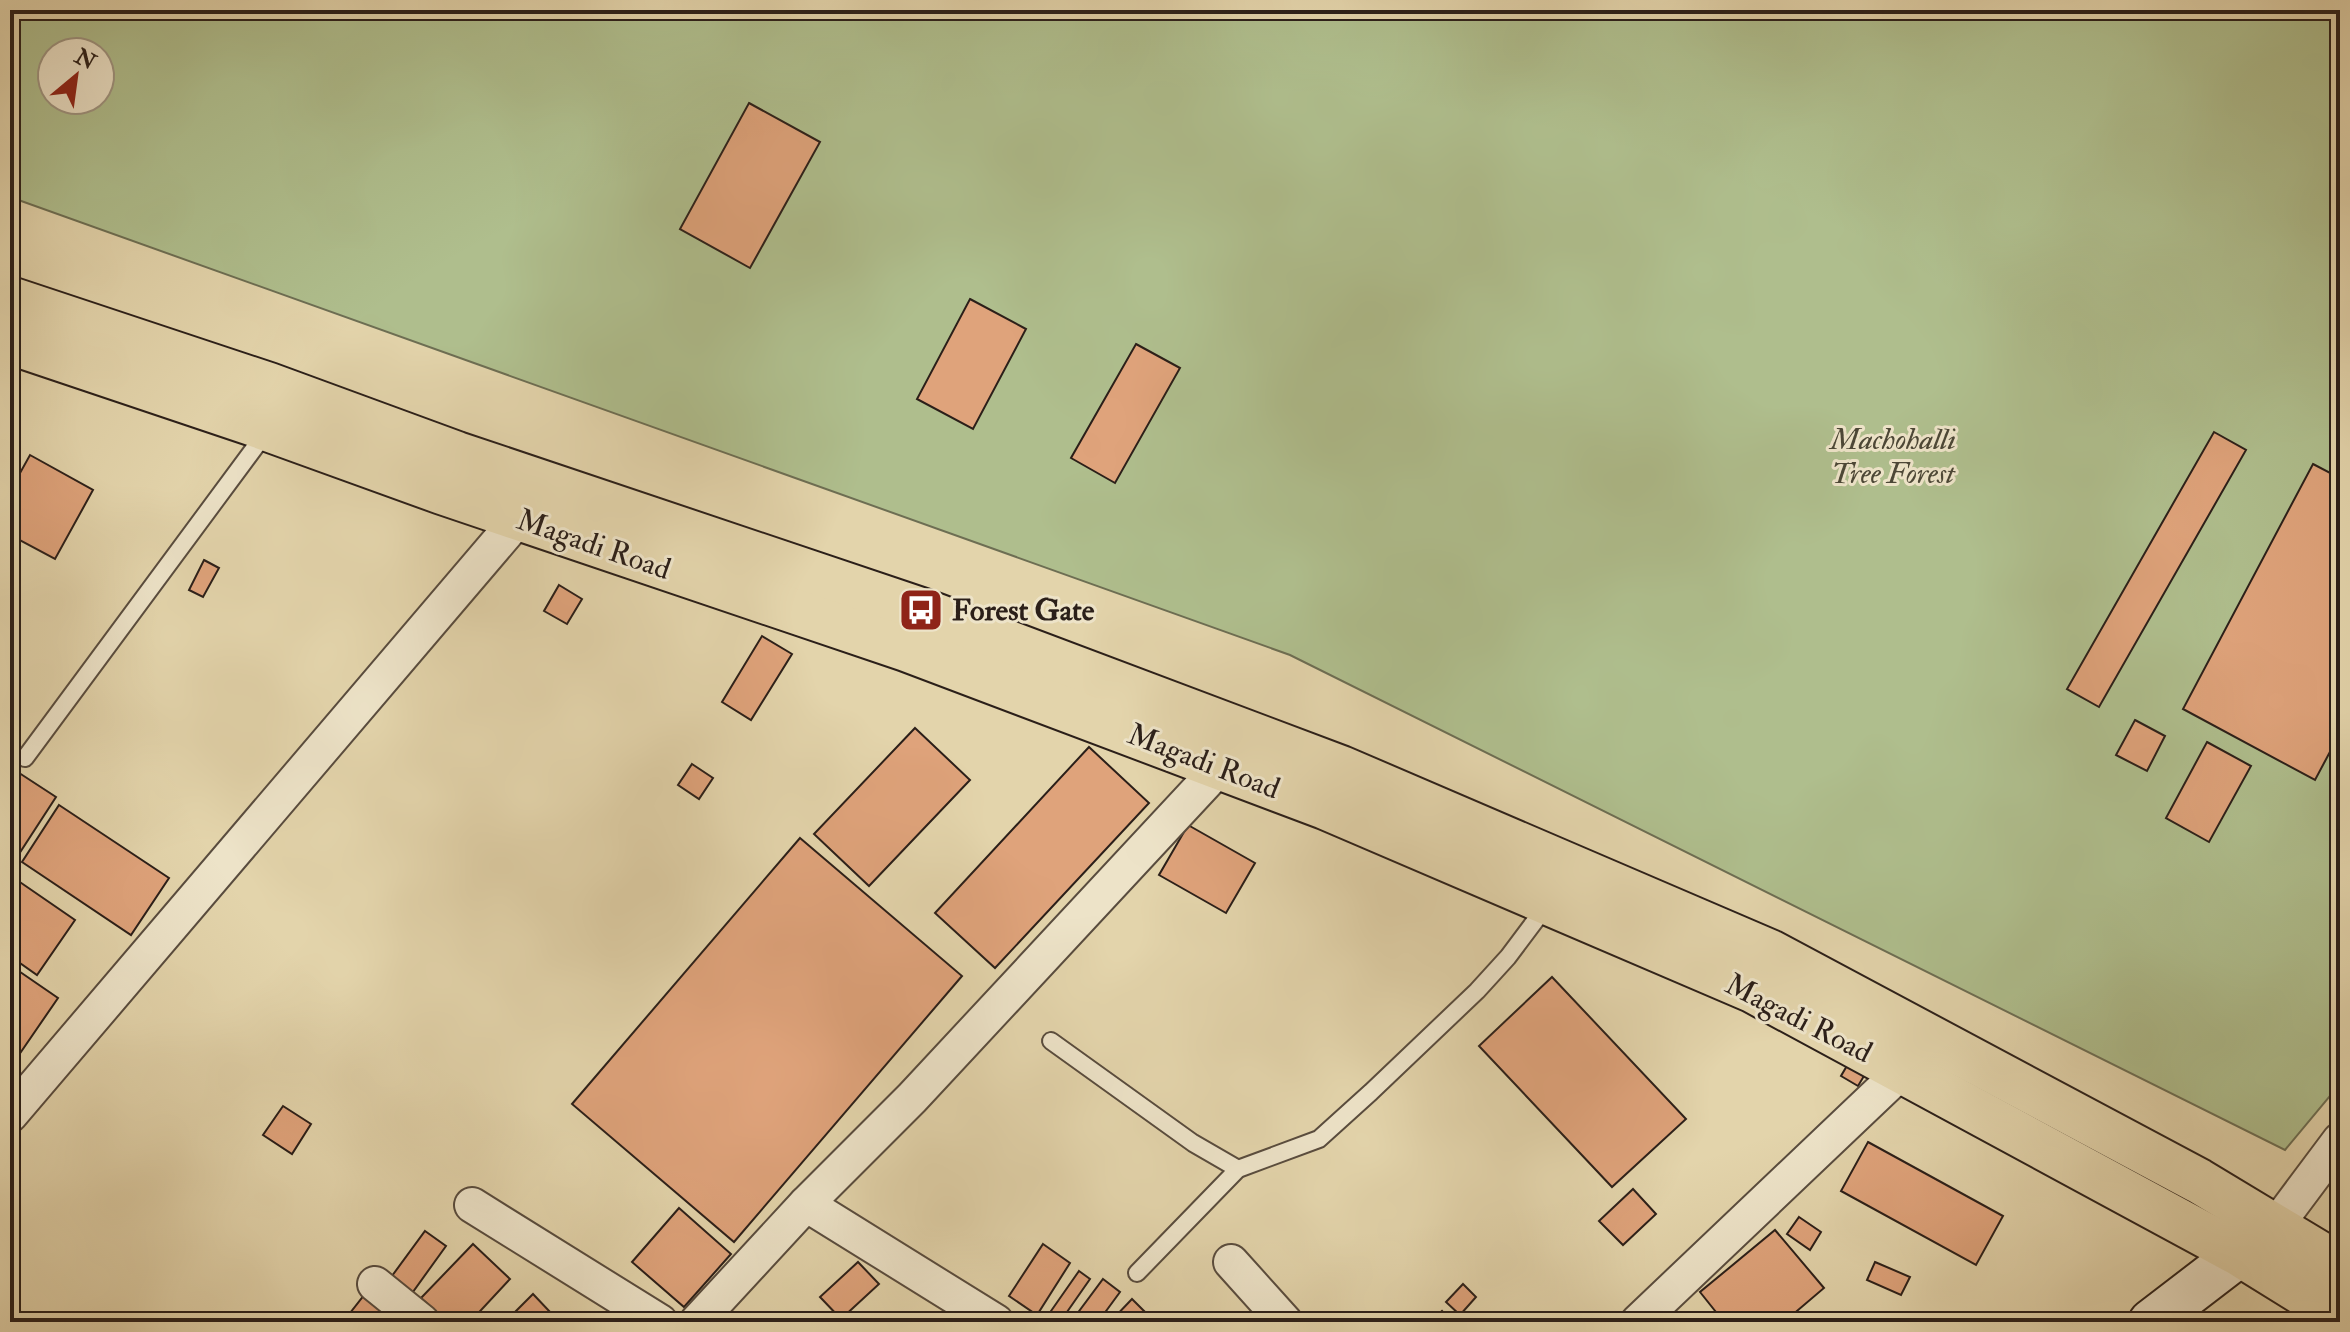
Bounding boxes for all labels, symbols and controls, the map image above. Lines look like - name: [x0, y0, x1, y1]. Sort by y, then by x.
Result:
- north arrow: [36, 36, 116, 116]
- text: N: [69, 42, 101, 77]
- park label: Machohalli Tree Forest: [1828, 421, 1956, 492]
- street label: Magadi Road: [512, 501, 676, 588]
- bus stop icon: Forest Gate: [897, 586, 945, 634]
- place label: Forest Gate: [952, 592, 1095, 629]
- street label: Magadi Road: [1122, 716, 1285, 807]
- street label: Magadi Road: [1719, 966, 1879, 1071]

